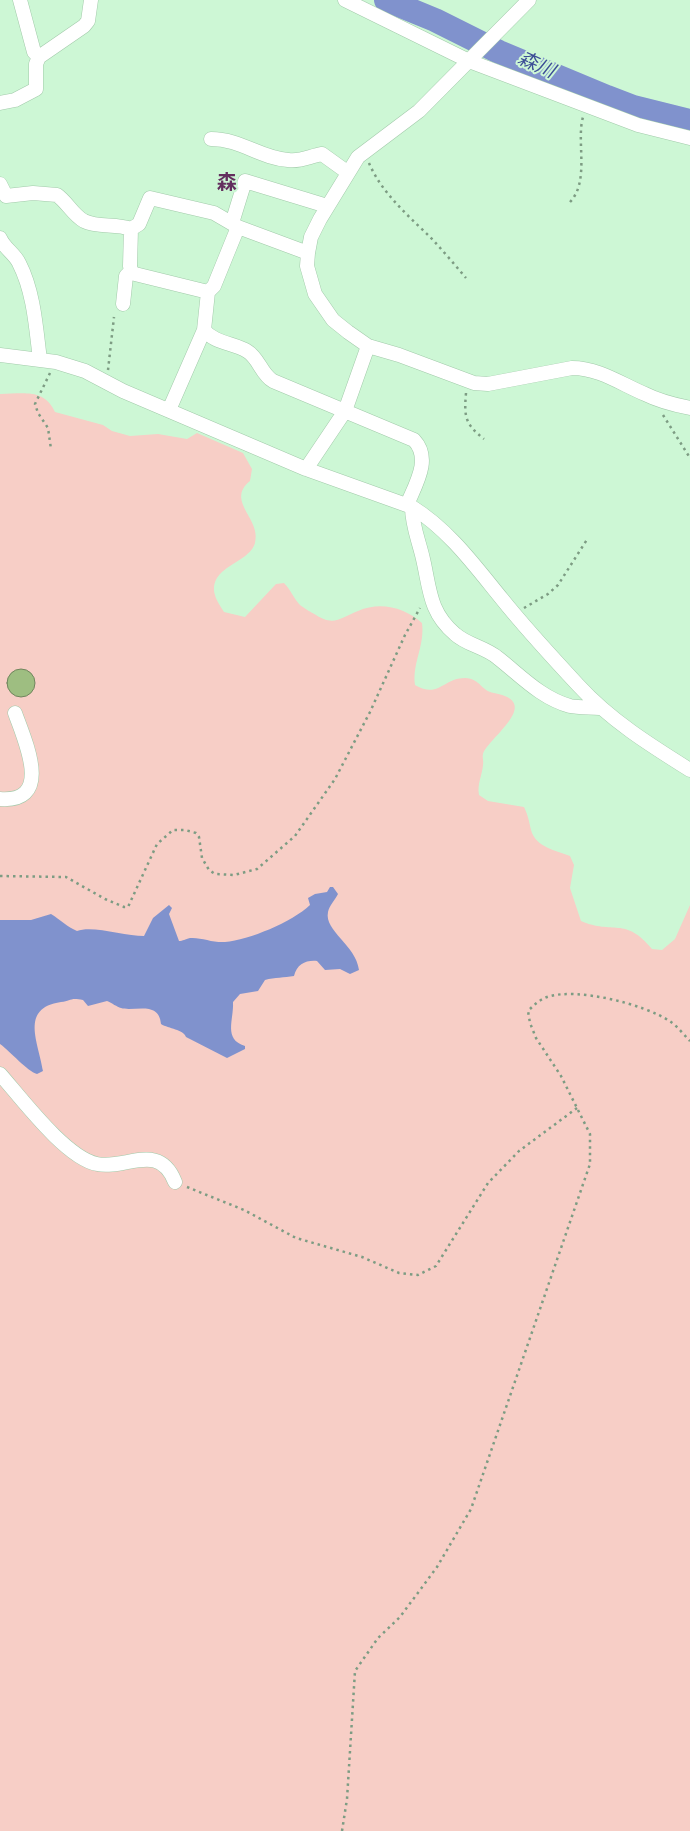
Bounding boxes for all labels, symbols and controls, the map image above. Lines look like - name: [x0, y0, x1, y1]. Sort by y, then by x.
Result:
- water label: 森川: [514, 48, 558, 84]
- district label: 森: [217, 172, 237, 196]

